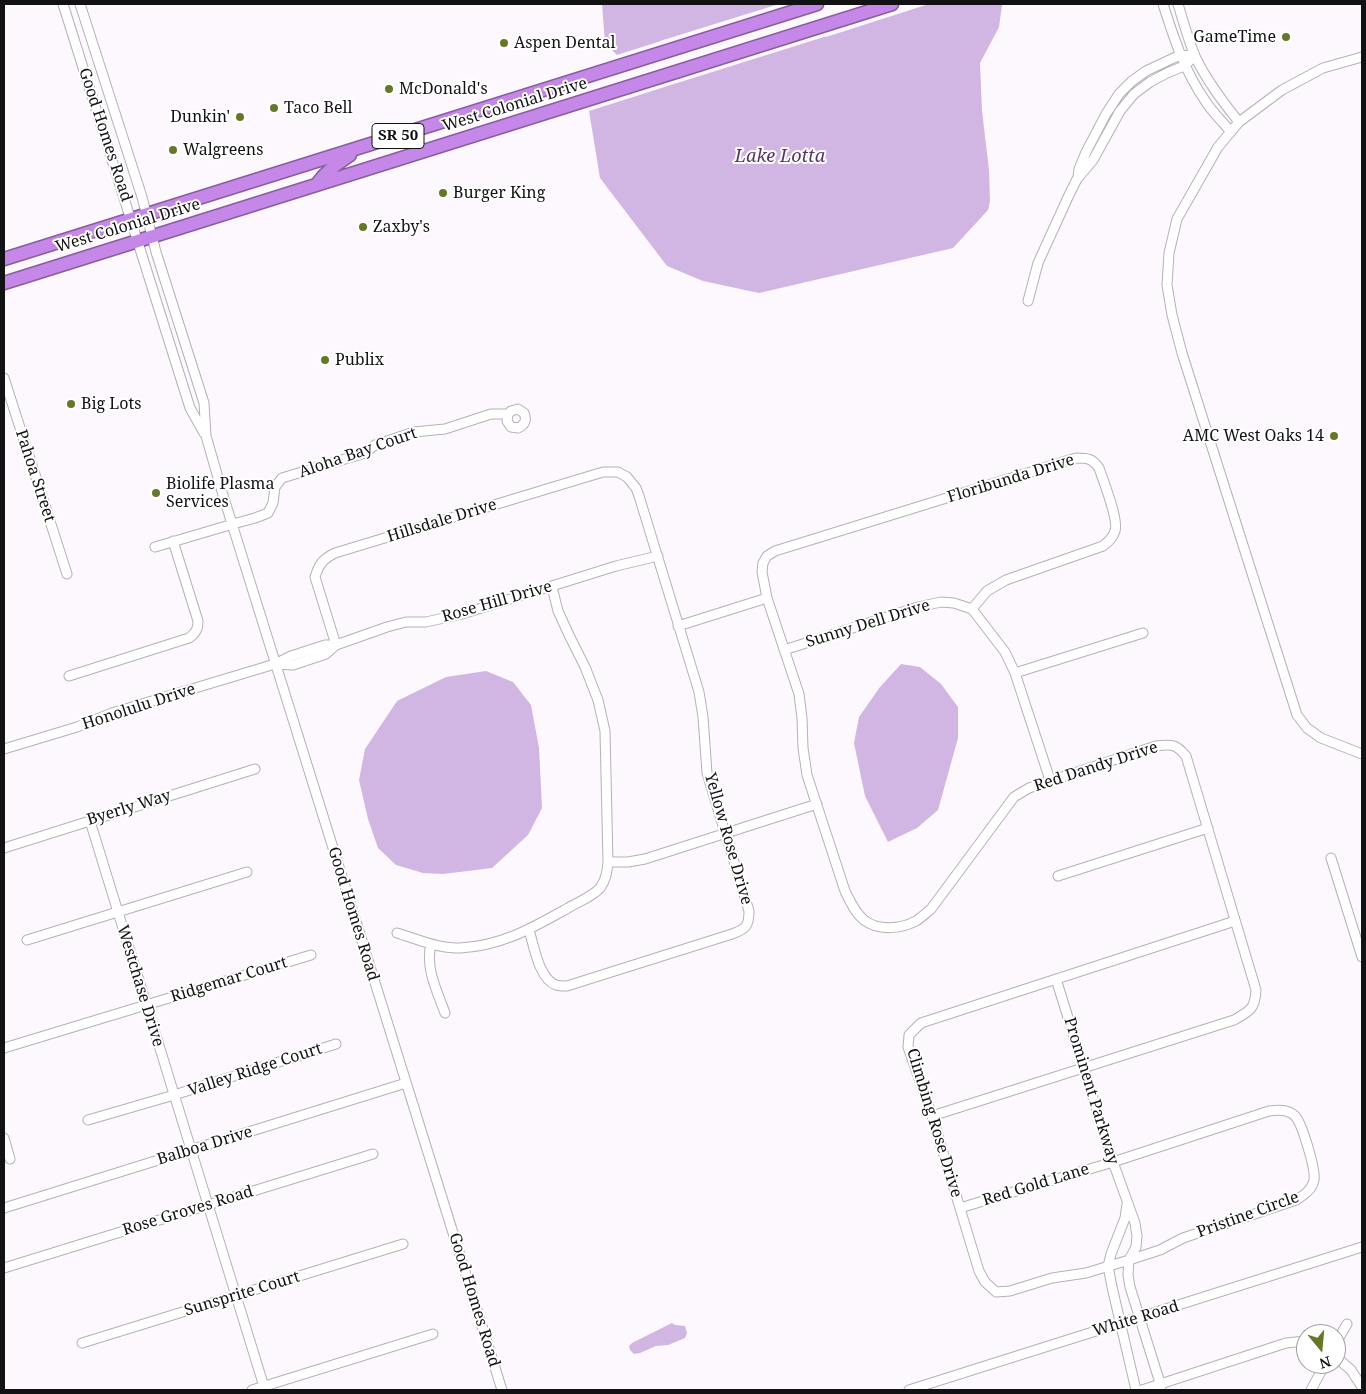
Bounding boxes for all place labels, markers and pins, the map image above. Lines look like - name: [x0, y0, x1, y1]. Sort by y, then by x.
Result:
- place label: GameTime: [1193, 27, 1276, 47]
- marker: GameTime: [1280, 31, 1292, 43]
- place label: Aspen Dental: [514, 33, 615, 53]
- marker: Aspen Dental: [498, 37, 510, 49]
- place label: McDonald's: [399, 79, 488, 99]
- marker: McDonald's: [383, 83, 395, 95]
- place label: Taco Bell: [284, 98, 353, 118]
- marker: Taco Bell: [268, 102, 280, 114]
- place label: Dunkin': [170, 107, 230, 127]
- marker: Dunkin': [234, 111, 246, 123]
- place label: Walgreens: [183, 140, 263, 160]
- marker: Walgreens: [167, 144, 179, 156]
- place label: Burger King: [453, 183, 545, 203]
- marker: Burger King: [437, 187, 449, 199]
- place label: Zaxby's: [373, 217, 430, 237]
- marker: Zaxby's: [357, 221, 369, 233]
- place label: Publix: [335, 350, 384, 370]
- marker: Publix: [319, 354, 331, 366]
- place label: Big Lots: [81, 394, 141, 414]
- marker: Big Lots: [65, 398, 77, 410]
- place label: AMC West Oaks 14: [1183, 426, 1324, 446]
- marker: AMC West Oaks 14: [1328, 430, 1340, 442]
- place label: Biolife Plasma Services: [166, 474, 274, 512]
- marker: Biolife Plasma Services: [150, 487, 162, 499]

